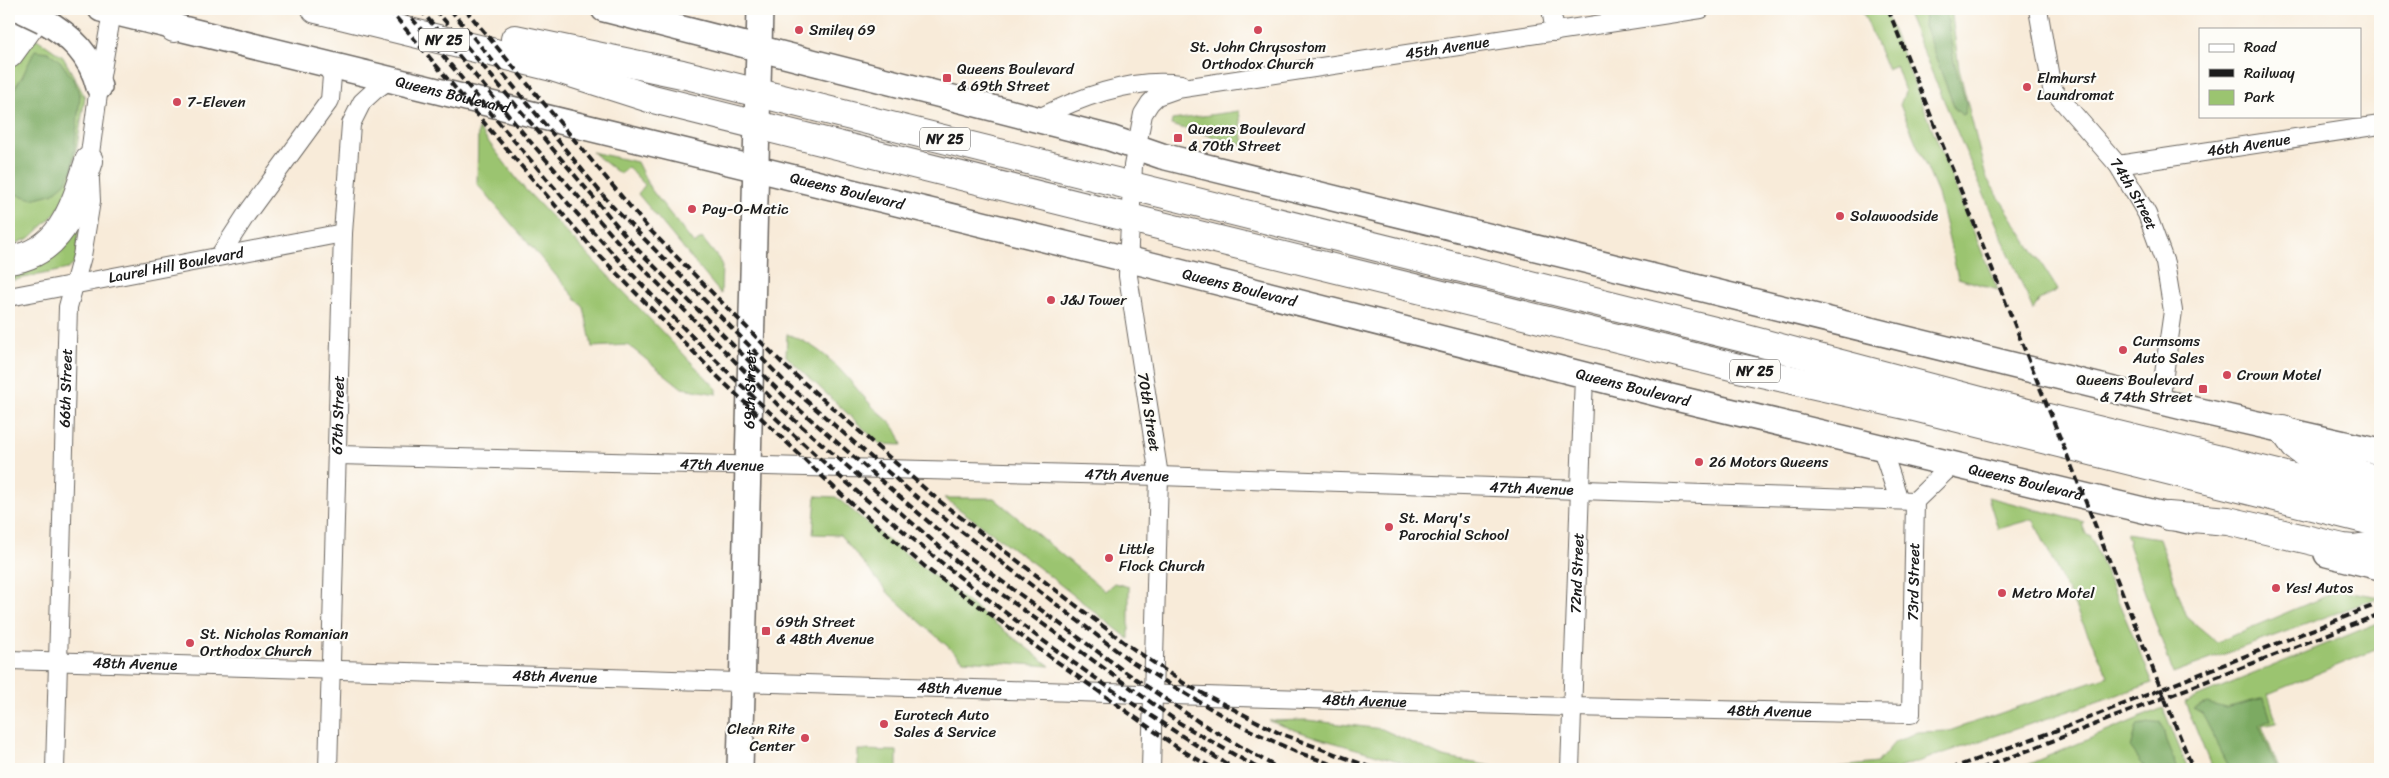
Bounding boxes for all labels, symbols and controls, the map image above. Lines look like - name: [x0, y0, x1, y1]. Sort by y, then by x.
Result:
- place label: Smiley 69: [809, 17, 875, 43]
- marker: Smiley 69: [793, 24, 805, 36]
- marker: St. John Chrysostom Orthodox Church: [1252, 24, 1264, 36]
- road number: NY 25: [419, 28, 469, 52]
- street label: 45th Avenue: [1403, 28, 1491, 67]
- legend: [2199, 28, 2362, 118]
- place label: St. John Chrysostom Orthodox Church: [1190, 34, 1327, 77]
- text: Road: [2244, 34, 2277, 60]
- place label: Queens Boulevard & 69th Street: [957, 56, 1075, 99]
- text: Railway: [2244, 60, 2295, 86]
- place label: Elmhurst Laundromat: [2037, 65, 2115, 108]
- street label: Queens Boulevard: [393, 68, 514, 121]
- marker: Queens Boulevard & 69th Street: [941, 72, 953, 84]
- marker: Elmhurst Laundromat: [2021, 81, 2033, 93]
- text: Park: [2244, 84, 2275, 110]
- place label: 7-Eleven: [187, 89, 246, 115]
- marker: 7-Eleven: [171, 96, 183, 108]
- place label: Queens Boulevard & 70th Street: [1188, 116, 1306, 159]
- street label: 46th Avenue: [2205, 126, 2292, 164]
- road number: NY 25: [920, 128, 970, 150]
- marker: Queens Boulevard & 70th Street: [1172, 132, 1184, 144]
- street label: 74th Street: [2104, 151, 2165, 234]
- street label: Queens Boulevard: [787, 164, 908, 218]
- place label: Pay-O-Matic: [702, 196, 789, 222]
- marker: Pay-O-Matic: [686, 203, 698, 215]
- place label: Solawoodside: [1850, 203, 1938, 229]
- marker: Solawoodside: [1834, 210, 1846, 222]
- street label: Laurel Hill Boulevard: [106, 239, 247, 291]
- street label: Queens Boulevard: [1180, 260, 1300, 315]
- place label: J&J Tower: [1060, 287, 1127, 313]
- marker: J&J Tower: [1045, 294, 1057, 306]
- place label: Curmsoms Auto Sales: [2132, 328, 2205, 371]
- marker: Curmsoms Auto Sales: [2117, 344, 2129, 356]
- street label: 66th Street: [52, 348, 80, 428]
- street label: 69th Street: [736, 349, 764, 429]
- street label: Queens Boulevard: [1573, 360, 1694, 414]
- road number: NY 25: [1730, 360, 1780, 382]
- place label: Crown Motel: [2237, 362, 2322, 388]
- place label: Queens Boulevard & 74th Street: [2076, 367, 2194, 410]
- marker: Crown Motel: [2221, 369, 2233, 381]
- street label: 70th Street: [1130, 370, 1168, 454]
- street label: 67th Street: [324, 375, 352, 455]
- marker: Queens Boulevard & 74th Street: [2197, 383, 2209, 395]
- place label: 26 Motors Queens: [1709, 449, 1829, 475]
- street label: 47th Avenue: [679, 451, 764, 479]
- marker: 26 Motors Queens: [1693, 456, 1705, 468]
- street label: Queens Boulevard: [1966, 456, 2087, 508]
- street label: 47th Avenue: [1084, 461, 1169, 489]
- street label: 47th Avenue: [1489, 474, 1574, 503]
- place label: St. Mary's Parochial School: [1399, 505, 1509, 548]
- marker: St. Mary's Parochial School: [1383, 521, 1395, 533]
- street label: 72nd Street: [1563, 532, 1591, 614]
- place label: Little Flock Church: [1119, 536, 1205, 579]
- street label: 73rd Street: [1900, 542, 1927, 621]
- marker: Little Flock Church: [1103, 552, 1115, 564]
- place label: Yes! Autos: [2286, 575, 2354, 601]
- place label: Metro Motel: [2012, 580, 2095, 606]
- marker: Yes! Autos: [2270, 582, 2282, 594]
- marker: Metro Motel: [1996, 587, 2008, 599]
- place label: 69th Street & 48th Avenue: [776, 609, 874, 652]
- place label: St. Nicholas Romanian Orthodox Church: [200, 621, 348, 664]
- marker: 69th Street & 48th Avenue: [760, 625, 772, 637]
- marker: St. Nicholas Romanian Orthodox Church: [184, 637, 196, 649]
- street label: 48th Avenue: [92, 650, 178, 678]
- street label: 48th Avenue: [512, 662, 597, 691]
- street label: 48th Avenue: [917, 674, 1002, 703]
- street label: 48th Avenue: [1322, 687, 1407, 715]
- street label: 48th Avenue: [1727, 697, 1812, 725]
- place label: Eurotech Auto Sales & Service: [894, 702, 997, 745]
- place label: Clean Rite Center: [727, 716, 796, 759]
- marker: Eurotech Auto Sales & Service: [878, 718, 890, 730]
- marker: Clean Rite Center: [799, 732, 811, 744]

